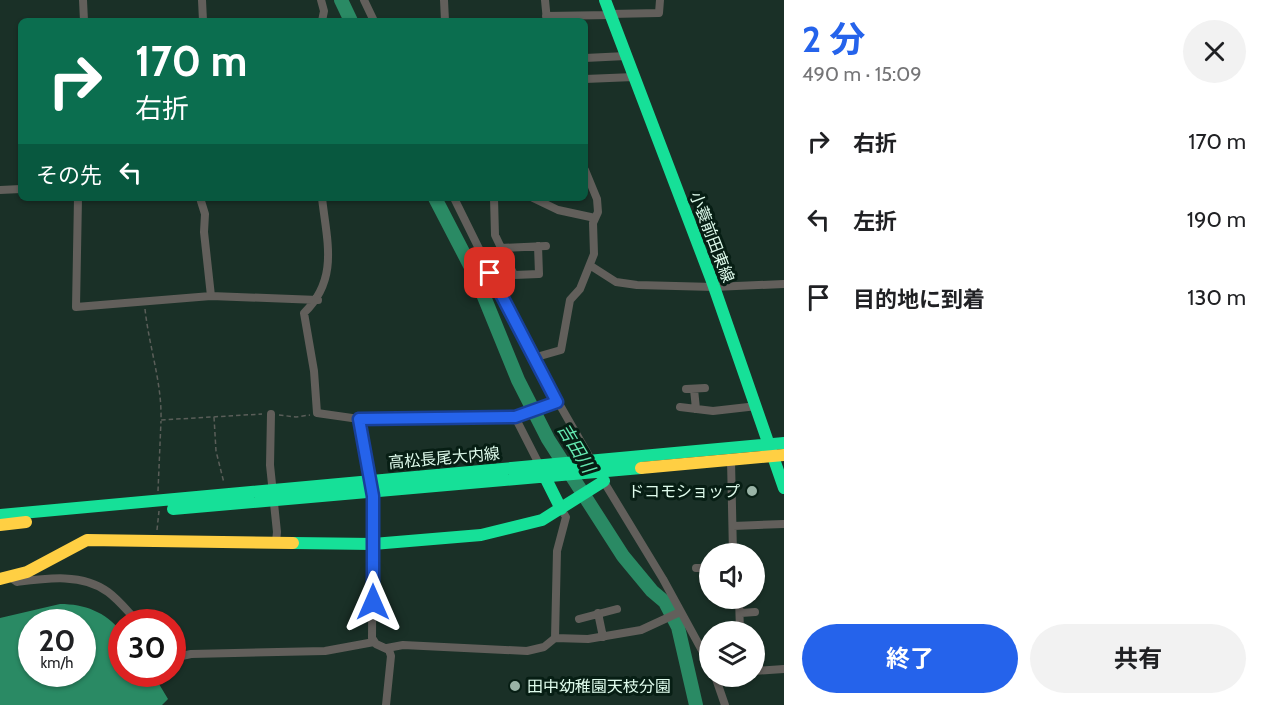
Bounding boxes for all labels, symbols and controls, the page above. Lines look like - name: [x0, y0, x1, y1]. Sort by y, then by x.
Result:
- text: 2 分: [802, 17, 865, 61]
- button: close: [1183, 20, 1246, 83]
- text: 170 m: [135, 35, 247, 87]
- icon: right: [36, 42, 114, 120]
- text: 490 m · 15:09: [802, 62, 922, 86]
- text: 右折: [135, 92, 189, 125]
- icon: right: [802, 125, 835, 158]
- text: 170 m: [1188, 128, 1246, 155]
- text: 右折: [853, 130, 897, 157]
- icon: left: [114, 156, 147, 189]
- text: その先: [36, 162, 102, 189]
- street label: 小蓑前田東線: [686, 189, 738, 285]
- icon: left: [802, 203, 835, 236]
- text: 190 m: [1187, 206, 1246, 233]
- text: 左折: [853, 208, 897, 235]
- pin: [464, 247, 515, 298]
- icon: arrive: [473, 256, 506, 289]
- icon: arrive: [802, 281, 835, 314]
- text: 130 m: [1187, 284, 1246, 311]
- text: 目的地に到着: [853, 286, 985, 313]
- water label: 吉田川: [553, 419, 600, 479]
- street label: 高松長尾大内線: [387, 444, 501, 472]
- place label: ドコモショップ: [628, 482, 740, 501]
- marker: ドコモショップ: [745, 484, 759, 498]
- map controls: [699, 543, 765, 687]
- button: sound: [699, 543, 765, 609]
- position arrow: [341, 570, 405, 634]
- speed limit sign: 30: [108, 609, 186, 687]
- button: layers: [699, 621, 765, 687]
- text: 20: [38, 622, 76, 659]
- button: 終了: [802, 624, 1018, 693]
- button: 共有: [1030, 624, 1246, 693]
- text: km/h: [41, 654, 73, 672]
- place label: 田中幼稚園天枝分園: [527, 677, 671, 696]
- marker: 田中幼稚園天枝分園: [508, 679, 522, 693]

